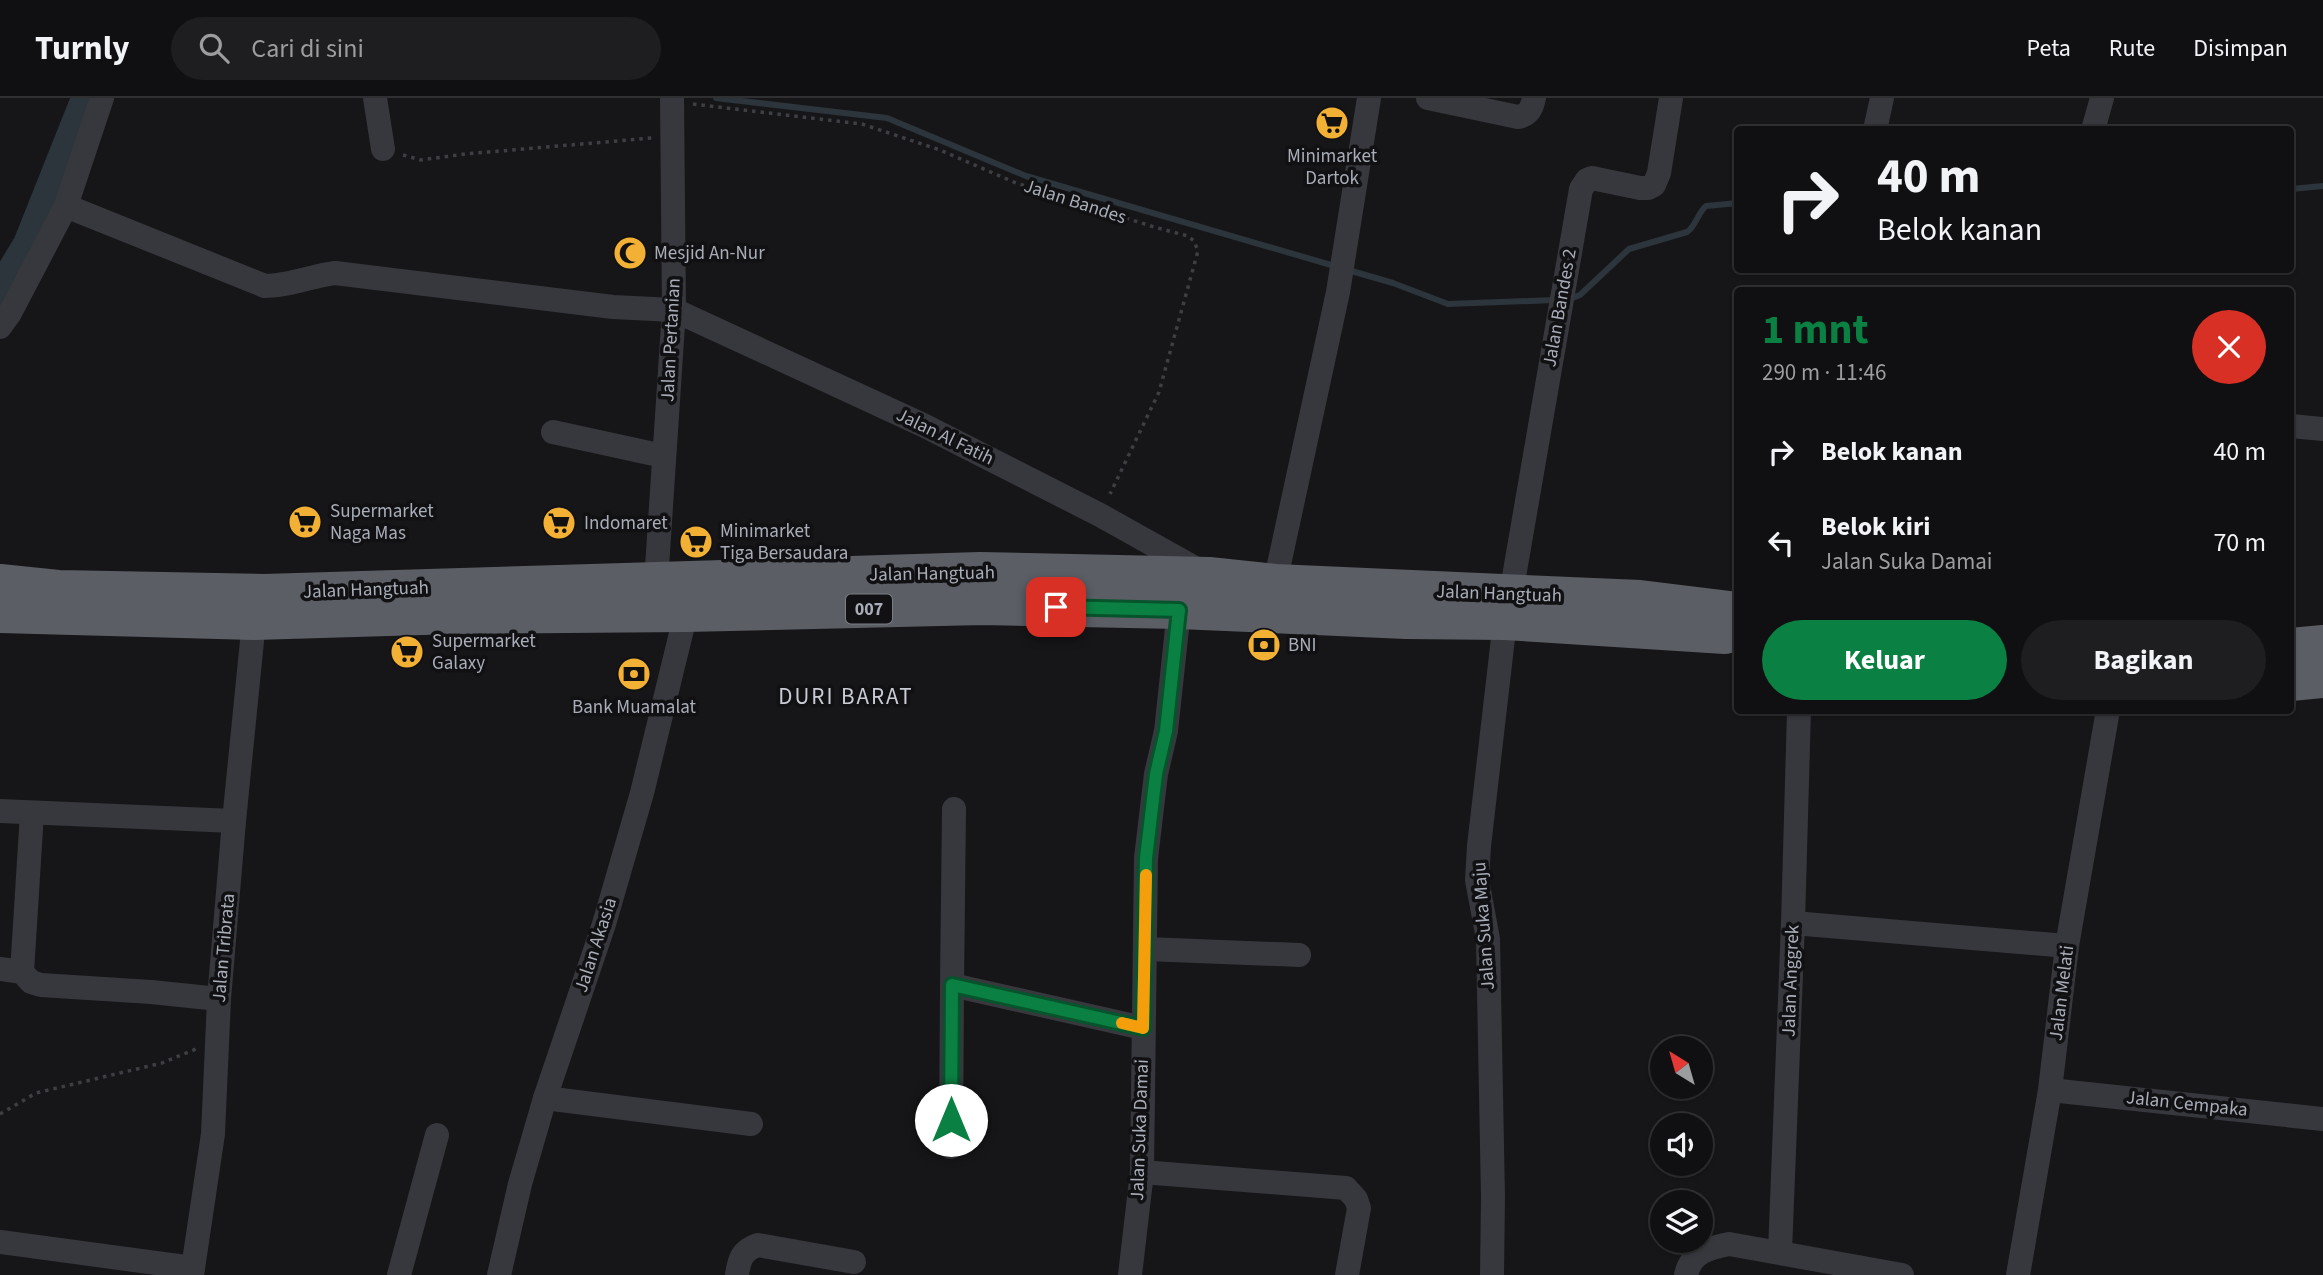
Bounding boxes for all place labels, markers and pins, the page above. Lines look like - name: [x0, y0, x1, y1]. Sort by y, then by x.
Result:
- supermarket icon: Minimarket Dartok: [1313, 104, 1351, 142]
- place label: Minimarket Dartok: [1287, 143, 1378, 192]
- mosque icon: Mesjid An-Nur: [611, 234, 649, 272]
- place label: Mesjid An-Nur: [654, 240, 765, 267]
- place label: Supermarket Naga Mas: [330, 498, 434, 547]
- supermarket icon: Supermarket Naga Mas: [286, 503, 324, 541]
- supermarket icon: Indomaret: [540, 504, 578, 542]
- place label: Indomaret: [584, 510, 668, 537]
- place label: Minimarket Tiga Bersaudara: [720, 518, 848, 567]
- supermarket icon: Minimarket Tiga Bersaudara: [677, 523, 715, 561]
- pin: [1026, 577, 1086, 637]
- bank icon: BNI: [1245, 626, 1283, 664]
- place label: Supermarket Galaxy: [432, 628, 536, 677]
- place label: BNI: [1288, 632, 1316, 659]
- supermarket icon: Supermarket Galaxy: [388, 633, 426, 671]
- bank icon: Bank Muamalat: [615, 655, 653, 693]
- place label: Bank Muamalat: [572, 694, 697, 721]

